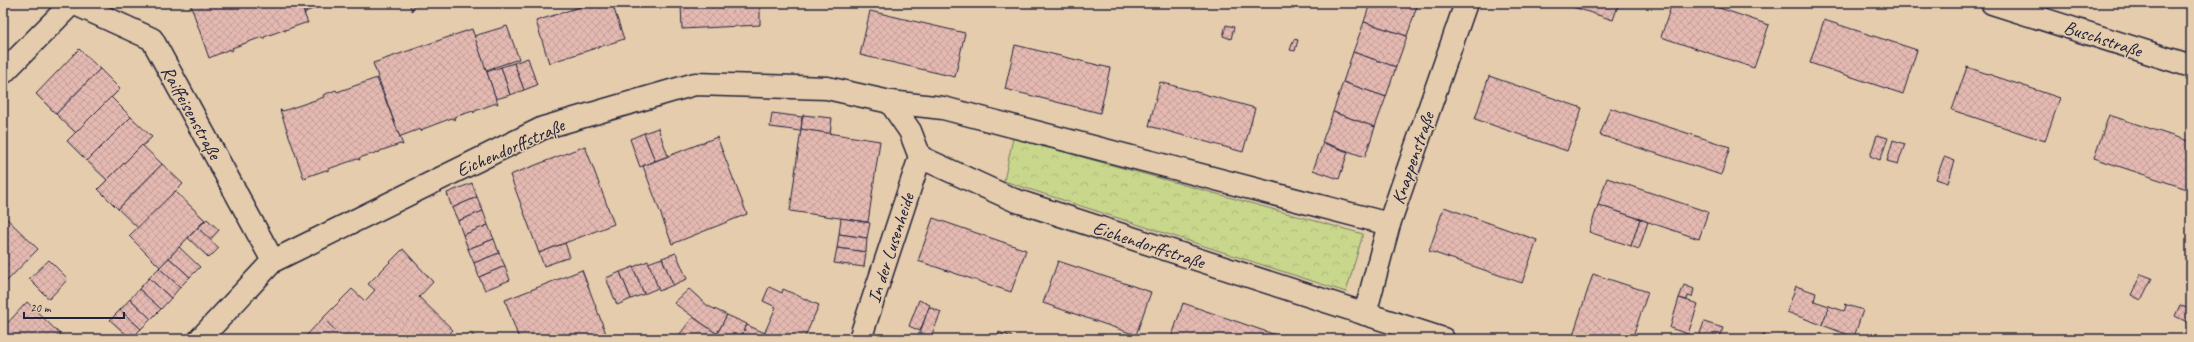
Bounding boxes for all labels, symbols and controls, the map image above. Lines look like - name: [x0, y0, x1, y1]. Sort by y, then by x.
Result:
- street label: Buschstraße: [2061, 15, 2146, 63]
- street label: Raiffeisenstraße: [156, 61, 228, 165]
- street label: Knappenstraße: [1386, 107, 1440, 208]
- street label: Eichendorffstraße: [453, 113, 570, 182]
- street label: In der Lusenheide: [862, 189, 921, 306]
- street label: Eichendorffstraße: [1090, 216, 1209, 275]
- scale bar: [24, 294, 124, 320]
- text: 20 m: [30, 300, 52, 316]

